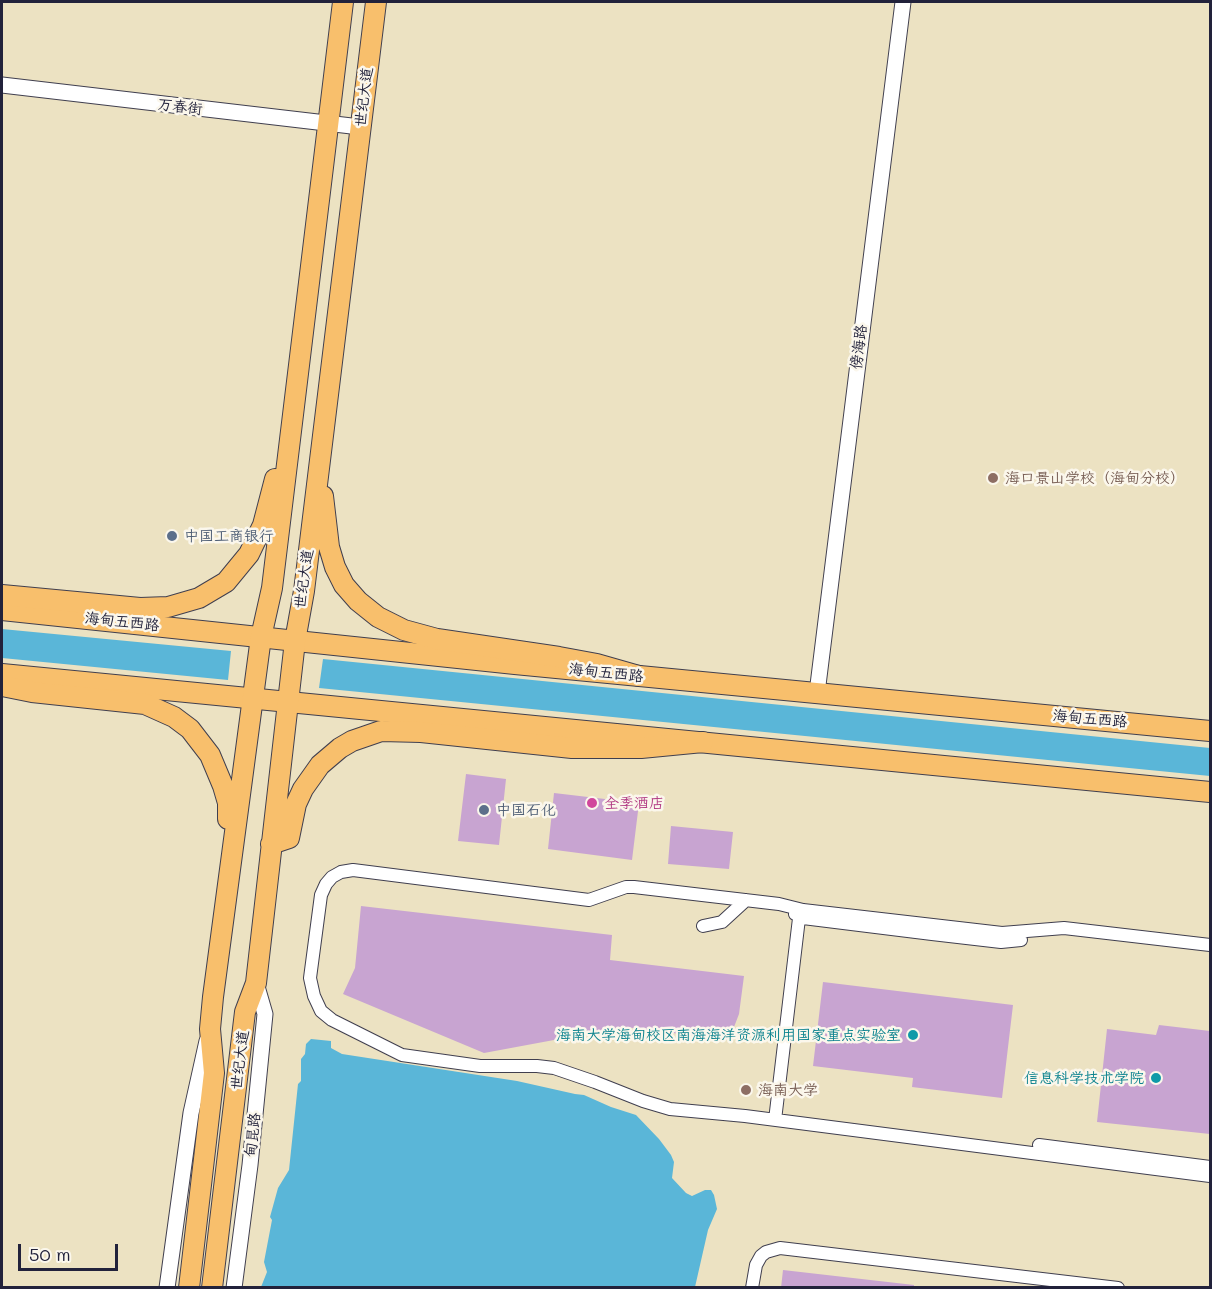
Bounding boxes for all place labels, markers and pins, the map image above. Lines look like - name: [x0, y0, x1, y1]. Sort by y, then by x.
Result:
- place label: 海口景山学校（海甸分校）: [1005, 469, 1185, 487]
- marker: 海口景山学校（海甸分校）: [986, 471, 1000, 485]
- place label: 中国工商银行: [184, 527, 274, 545]
- marker: 中国工商银行: [165, 529, 179, 543]
- place label: 全季酒店: [604, 794, 664, 812]
- marker: 全季酒店: [585, 796, 599, 810]
- place label: 中国石化: [496, 801, 556, 819]
- marker: 中国石化: [477, 803, 491, 817]
- place label: 海南大学海甸校区南海海洋资源利用国家重点实验室: [556, 1026, 901, 1044]
- marker: 海南大学海甸校区南海海洋资源利用国家重点实验室: [906, 1028, 920, 1042]
- place label: 信息科学技术学院: [1024, 1069, 1144, 1087]
- marker: 信息科学技术学院: [1149, 1071, 1163, 1085]
- place label: 海南大学: [758, 1081, 818, 1099]
- marker: 海南大学: [739, 1083, 753, 1097]

